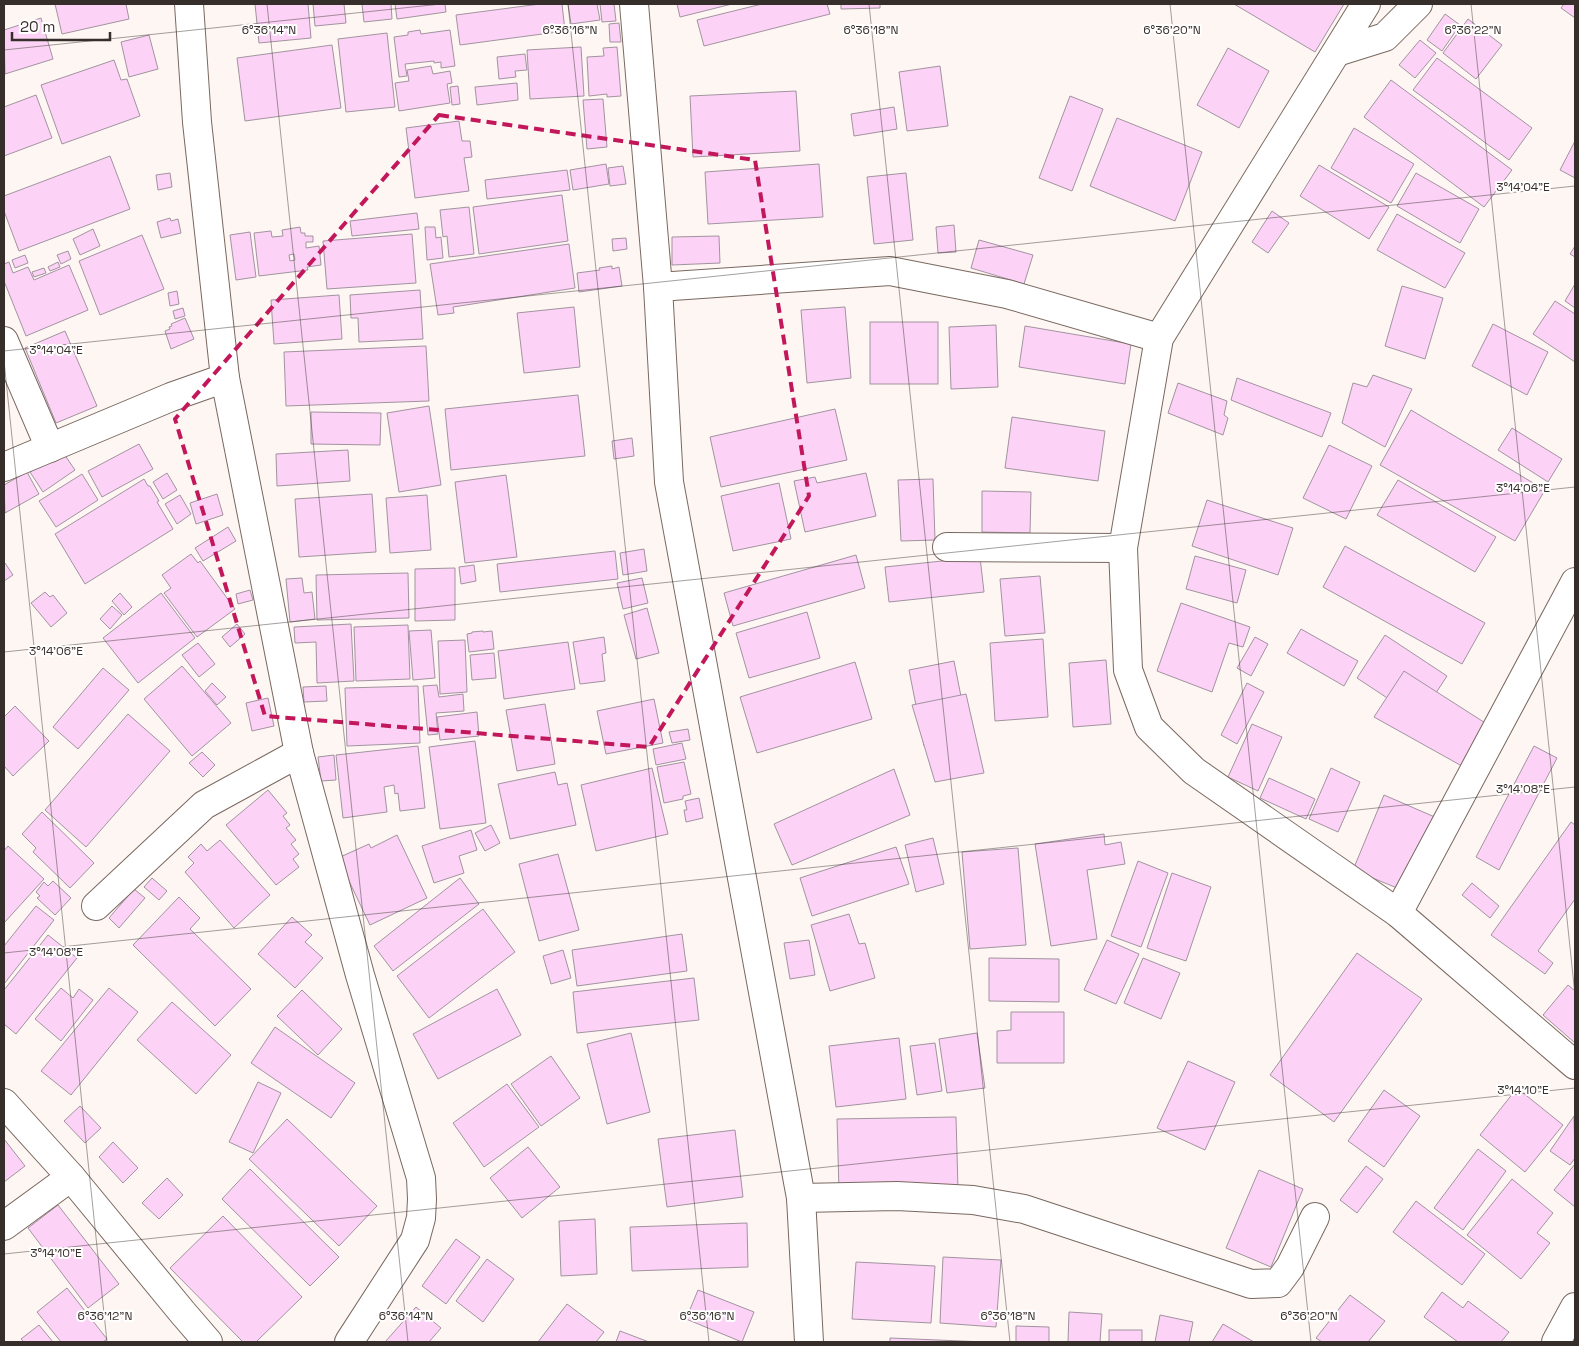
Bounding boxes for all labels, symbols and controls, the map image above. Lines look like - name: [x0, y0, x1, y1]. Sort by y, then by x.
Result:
- scale bar: [12, 10, 110, 42]
- text: 20 m: [20, 17, 55, 36]
- text: 6°36'14"N: [242, 22, 296, 38]
- text: 6°36'16"N: [543, 22, 597, 38]
- text: 6°36'18"N: [843, 22, 899, 38]
- text: 6°36'20"N: [1143, 22, 1201, 38]
- text: 6°36'22"N: [1444, 22, 1502, 38]
- text: 3°14'04"E: [1496, 179, 1550, 195]
- text: 3°14'04"E: [29, 342, 83, 358]
- text: 3°14'06"E: [1496, 480, 1550, 496]
- text: 3°14'06"E: [29, 643, 83, 659]
- text: 3°14'08"E: [1496, 781, 1550, 797]
- text: 3°14'08"E: [29, 944, 83, 960]
- text: 3°14'10"E: [1497, 1082, 1549, 1098]
- text: 3°14'10"E: [30, 1245, 82, 1261]
- text: 6°36'12"N: [78, 1308, 132, 1324]
- text: 6°36'14"N: [379, 1308, 433, 1324]
- text: 6°36'16"N: [680, 1308, 734, 1324]
- text: 6°36'18"N: [980, 1308, 1036, 1324]
- text: 6°36'20"N: [1280, 1308, 1338, 1324]

